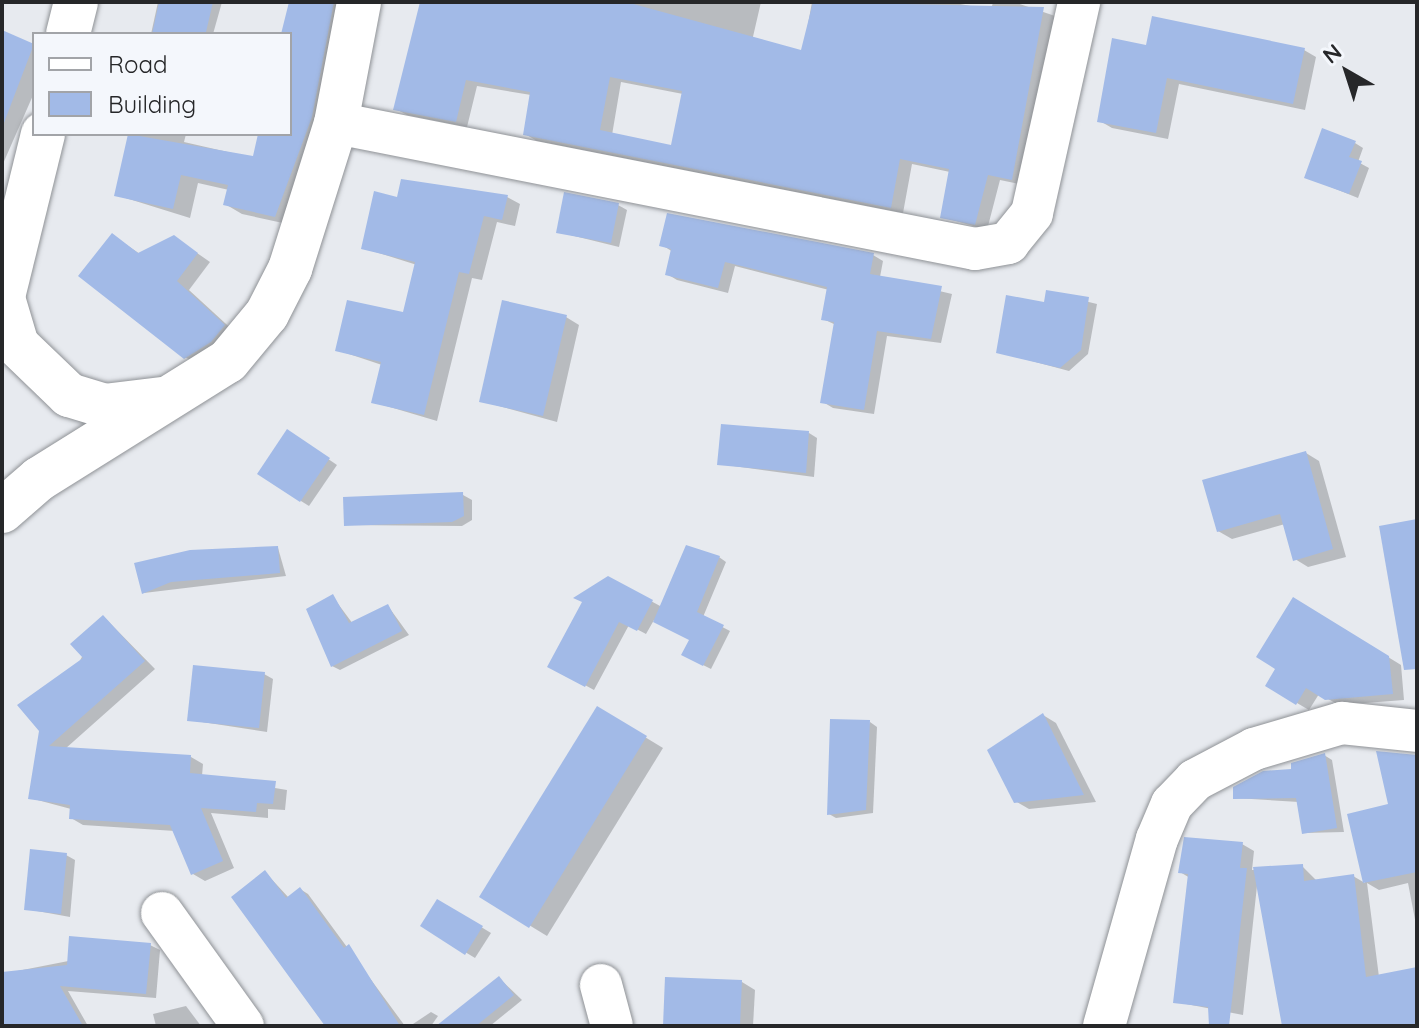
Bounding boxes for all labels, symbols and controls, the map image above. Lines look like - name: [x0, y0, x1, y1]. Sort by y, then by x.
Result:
- legend: [32, 32, 292, 136]
- north arrow: [1307, 32, 1387, 112]
- text: N: [1317, 37, 1347, 69]
- text: Road: [108, 49, 168, 79]
- text: Building: [108, 89, 196, 119]

